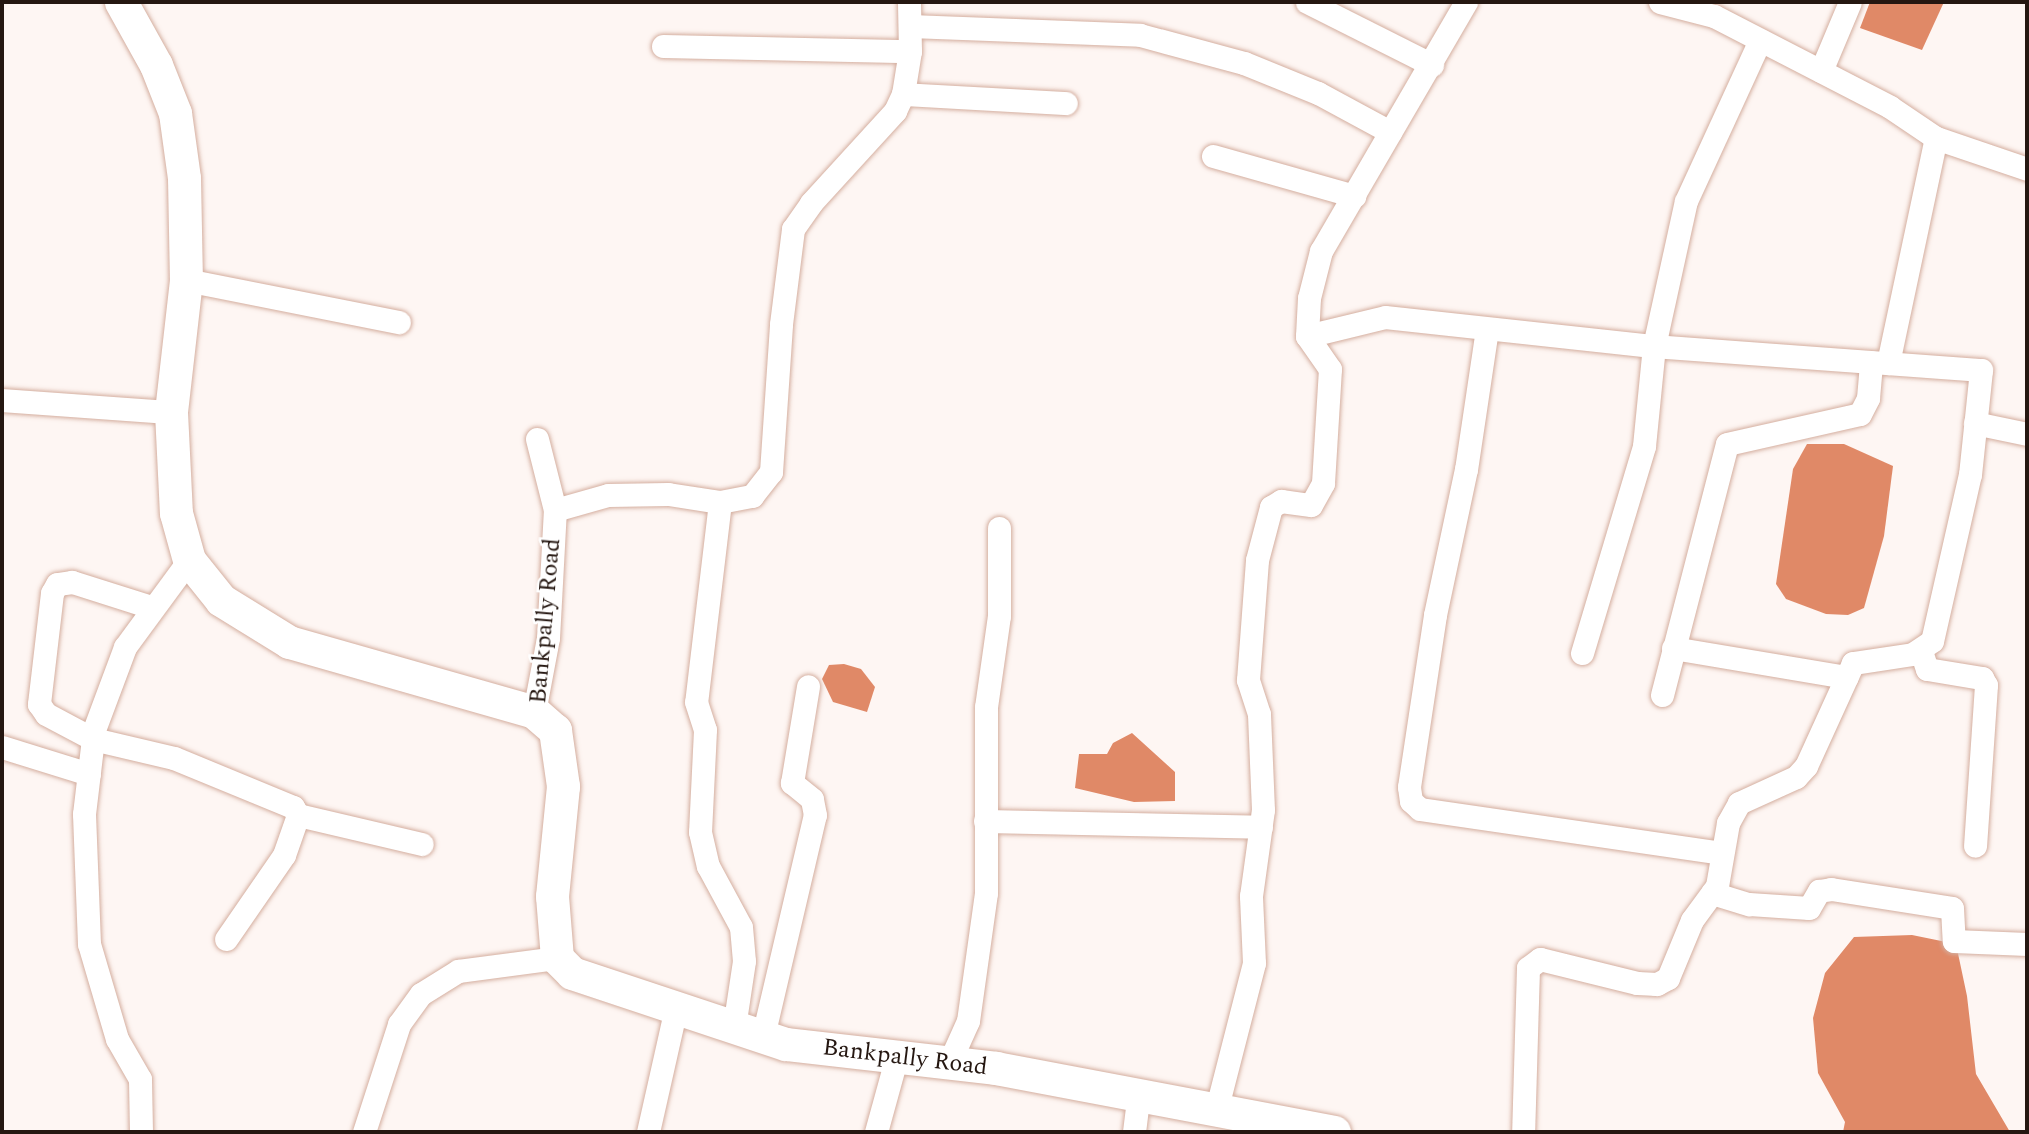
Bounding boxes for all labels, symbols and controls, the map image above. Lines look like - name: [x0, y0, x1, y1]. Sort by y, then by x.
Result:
- street label: Bankpally Road: [524, 537, 568, 705]
- street label: Bankpally Road: [821, 1034, 989, 1082]

